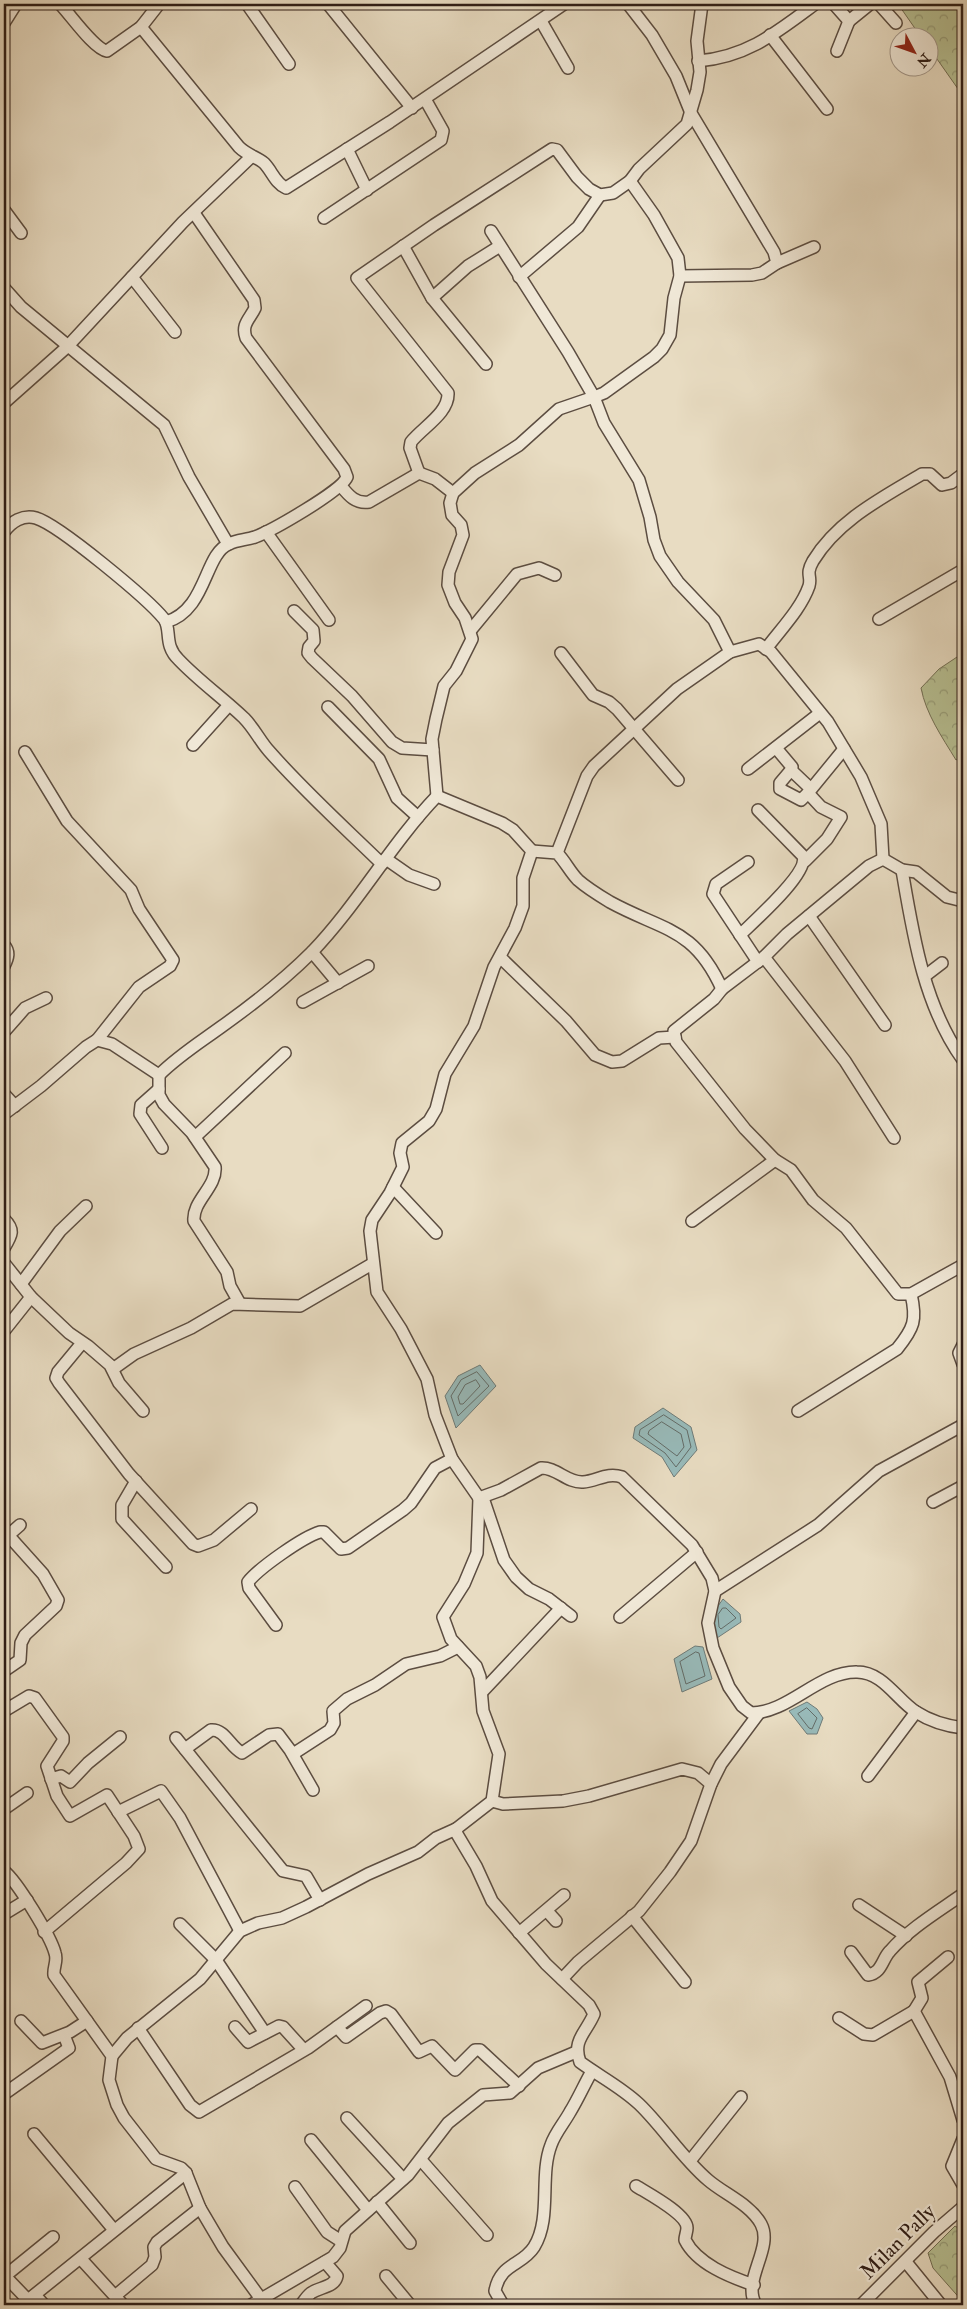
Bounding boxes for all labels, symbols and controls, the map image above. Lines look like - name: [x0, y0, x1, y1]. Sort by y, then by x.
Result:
- north arrow: [890, 28, 940, 78]
- text: N: [913, 49, 935, 71]
- street label: Milan Pally: [855, 2198, 942, 2285]

